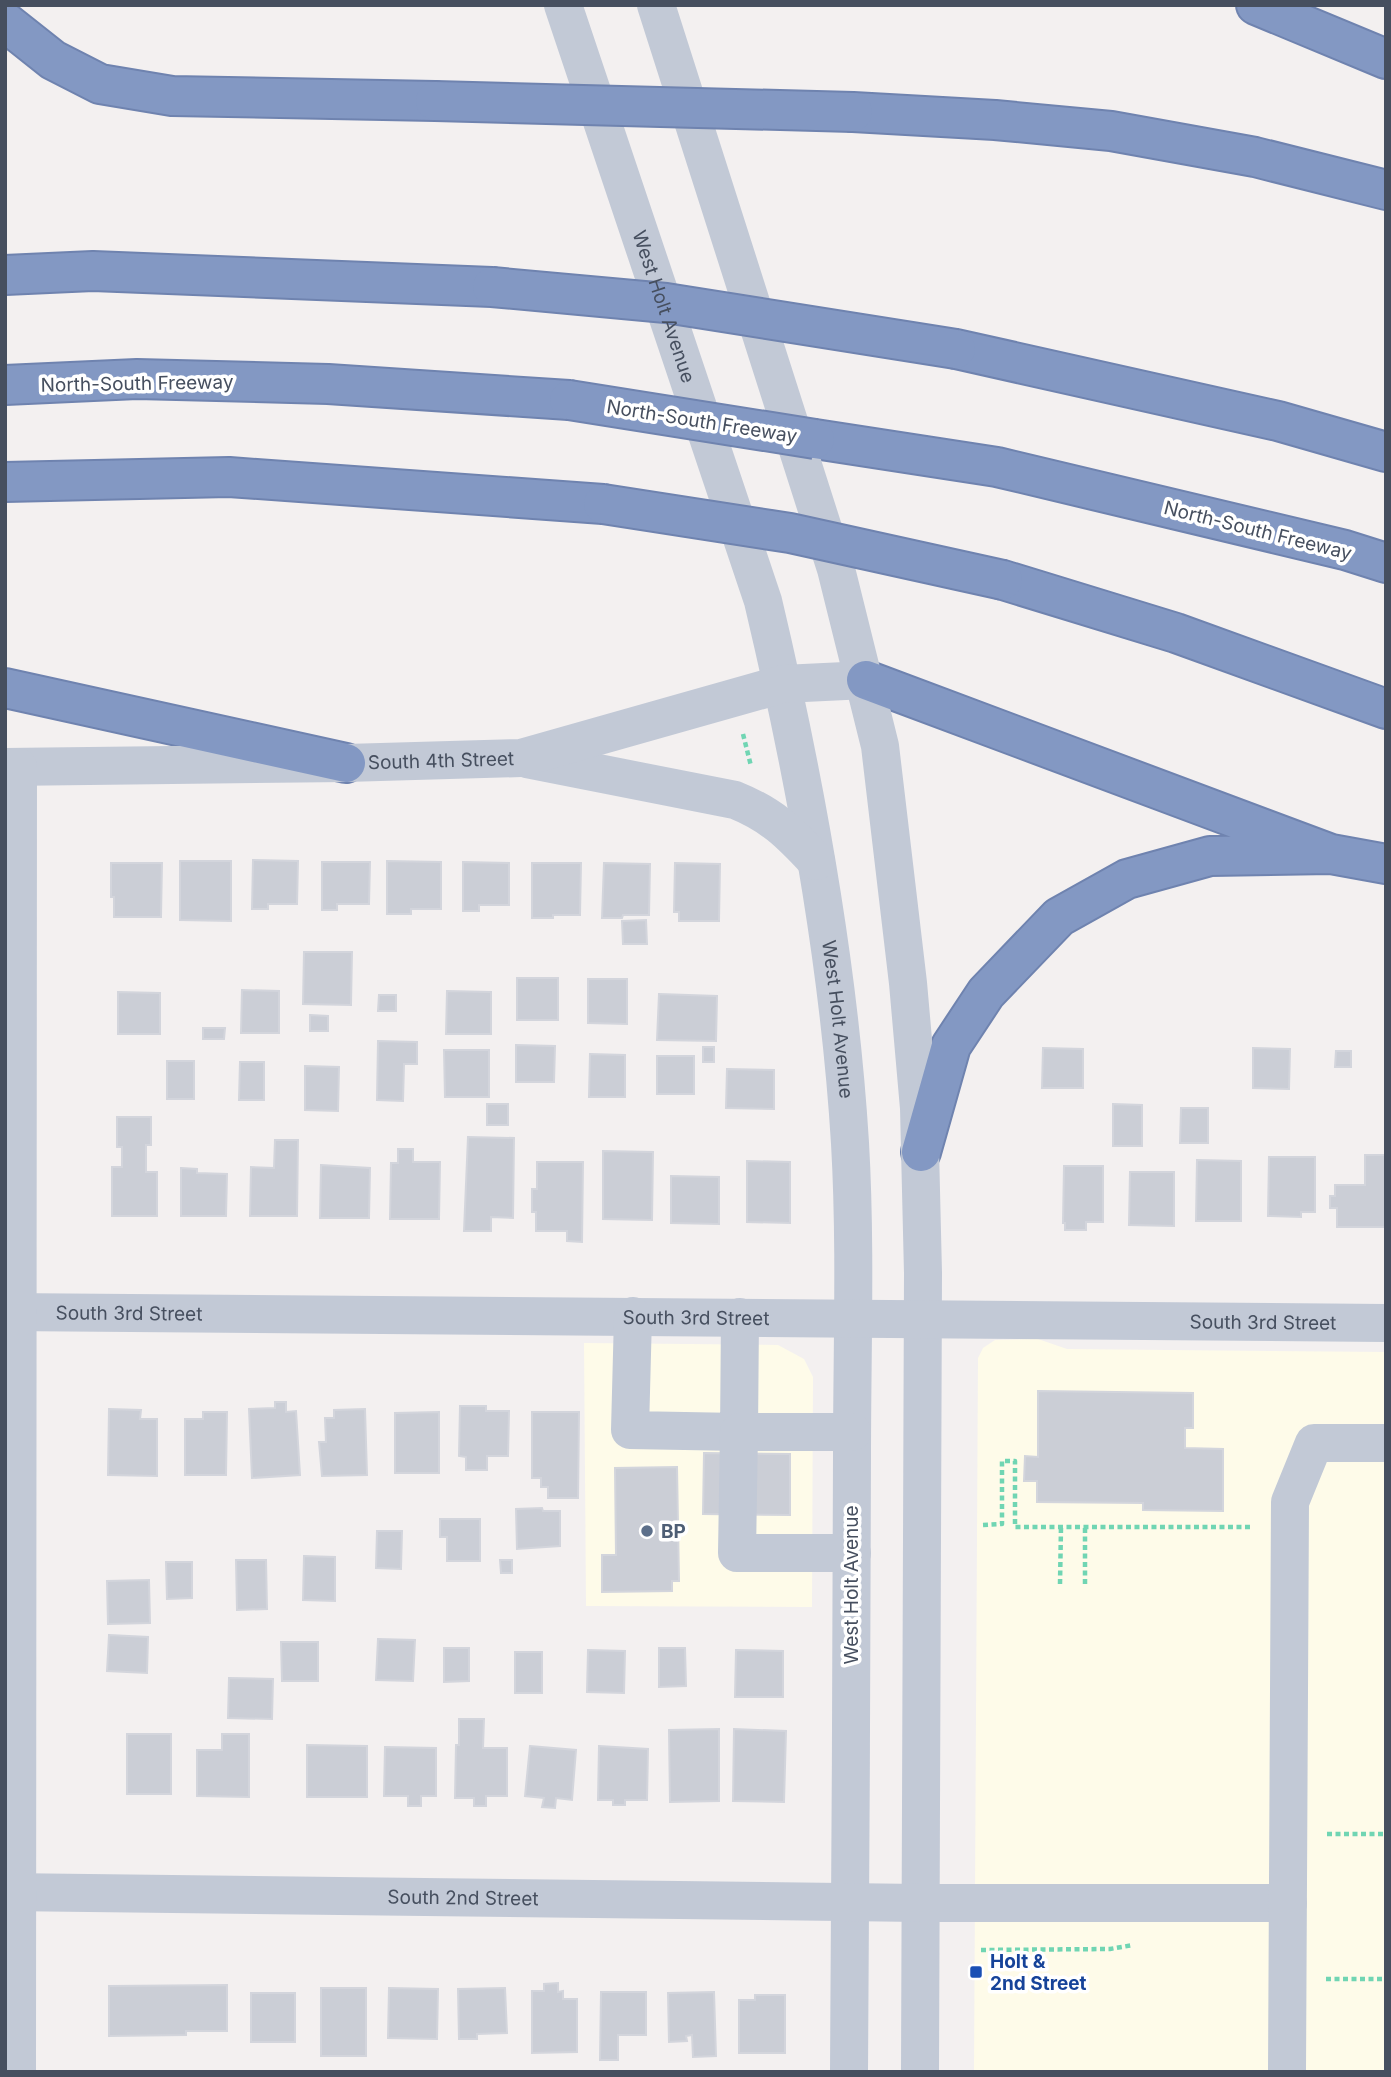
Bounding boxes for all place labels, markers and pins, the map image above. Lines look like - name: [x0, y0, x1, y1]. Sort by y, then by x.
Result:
- place label: BP: [661, 1520, 686, 1543]
- marker: BP: [639, 1523, 655, 1539]
- place label: Holt & 2nd Street: [990, 1950, 1087, 1995]
- marker: Holt & 2nd Street: [968, 1964, 984, 1980]

